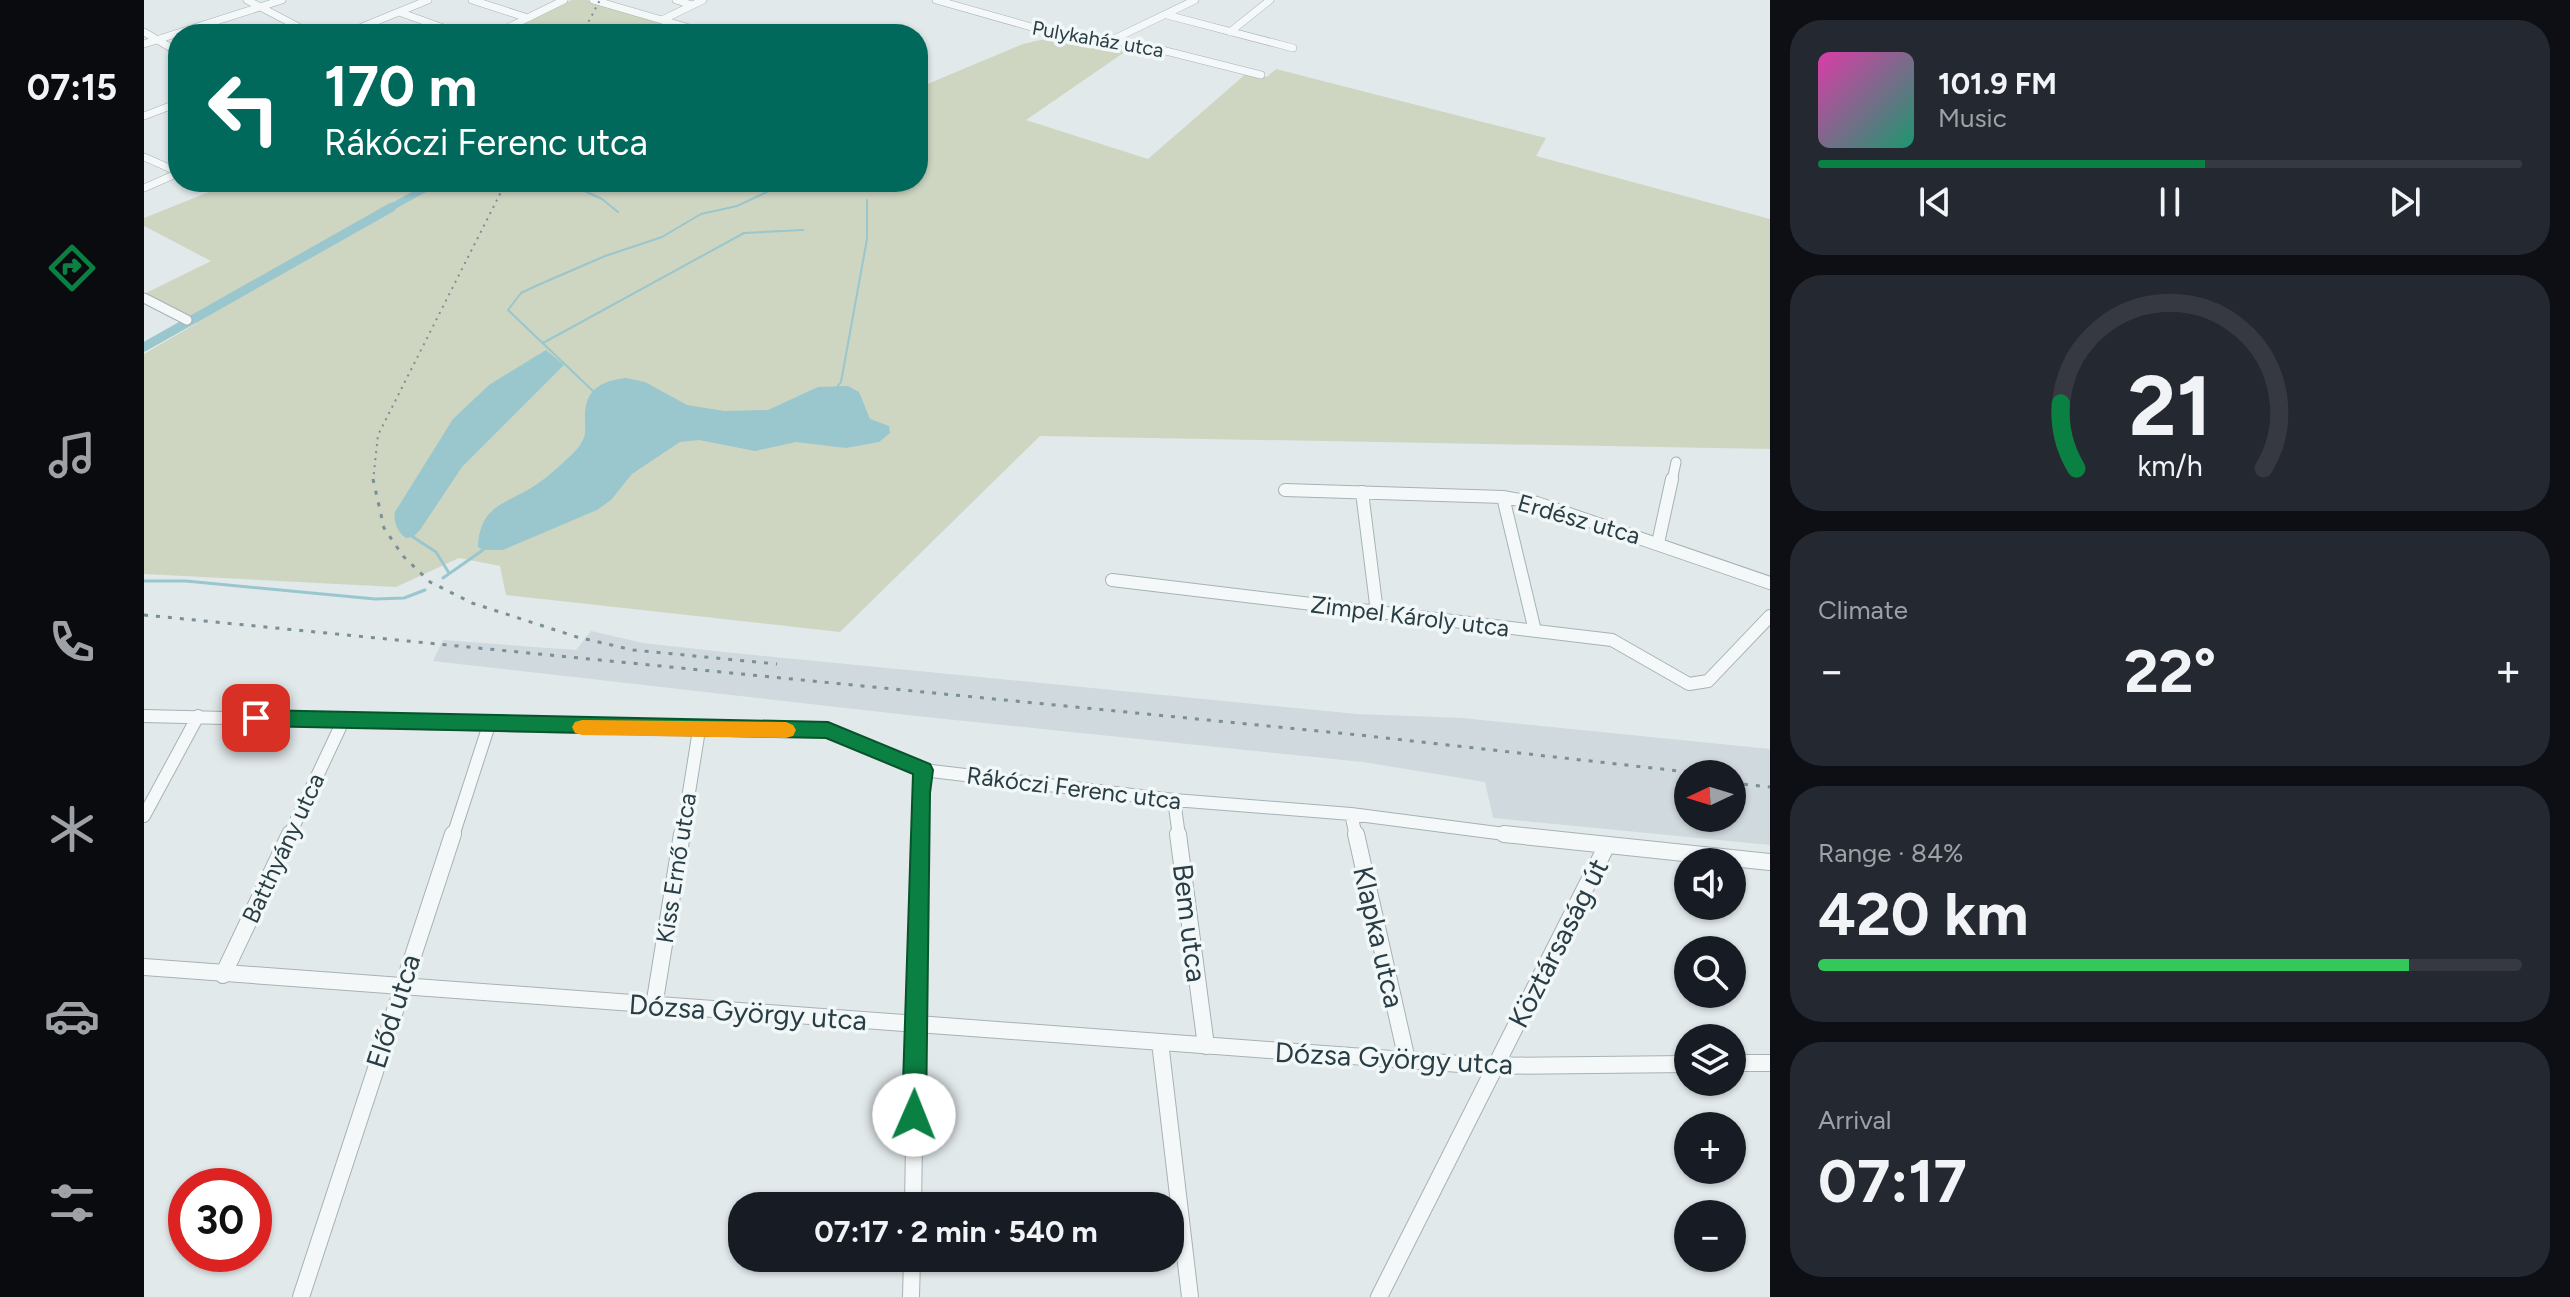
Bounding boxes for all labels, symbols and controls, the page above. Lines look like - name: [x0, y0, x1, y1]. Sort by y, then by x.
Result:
- street label: Pulykaház utca: [1030, 16, 1166, 62]
- text: 170 m: [324, 53, 477, 120]
- icon: left: [192, 56, 296, 160]
- text: 101.9 FM: [1938, 65, 2057, 102]
- text: 07:15: [27, 66, 117, 109]
- text: Music: [1938, 102, 2007, 134]
- text: Rákóczi Ferenc utca: [324, 121, 648, 164]
- icon: previous: [1913, 180, 1957, 224]
- icon: pause: [2148, 180, 2192, 224]
- icon: next: [2383, 180, 2427, 224]
- icon: directions: [44, 240, 100, 296]
- text: 21: [2128, 356, 2212, 456]
- icon: music: [44, 427, 100, 483]
- text: km/h: [2137, 449, 2203, 483]
- street label: Erdész utca: [1514, 488, 1644, 550]
- street label: Zimpel Károly utca: [1309, 589, 1511, 643]
- text: Climate: [1818, 594, 1908, 626]
- icon: phone: [44, 614, 100, 670]
- text: 22°: [2124, 635, 2216, 707]
- text: −: [1818, 644, 1845, 697]
- text: +: [2495, 644, 2522, 697]
- pin: [222, 684, 290, 752]
- icon: arrive: [234, 696, 278, 740]
- street label: Rákóczi Ferenc utca: [965, 760, 1183, 816]
- north arrow: [1674, 760, 1746, 832]
- map controls: [1674, 760, 1746, 1272]
- street label: Batthyány utca: [236, 768, 330, 928]
- street label: Kiss Ernő utca: [650, 791, 702, 945]
- icon: climate: [44, 801, 100, 857]
- text: Range · 84%: [1818, 837, 1964, 869]
- button: sound: [1674, 848, 1746, 920]
- street label: Köztársaság út: [1501, 853, 1615, 1033]
- street label: Bem utca: [1166, 862, 1214, 984]
- street label: Klapka utca: [1346, 863, 1412, 1011]
- text: 420 km: [1818, 878, 2028, 950]
- button: search: [1674, 936, 1746, 1008]
- street label: Előd utca: [359, 950, 427, 1072]
- street label: Dózsa György utca: [628, 987, 868, 1037]
- icon: car: [44, 988, 100, 1044]
- button: layers: [1674, 1024, 1746, 1096]
- street label: Dózsa György utca: [1274, 1035, 1514, 1081]
- position arrow: [872, 1073, 956, 1157]
- text: Arrival: [1818, 1104, 1891, 1136]
- button: +: [1674, 1112, 1746, 1184]
- text: 07:17: [1818, 1145, 1967, 1217]
- speed limit sign: 30: [168, 1168, 272, 1272]
- icon: filters: [44, 1175, 100, 1231]
- button: −: [1674, 1200, 1746, 1272]
- text: 07:17 · 2 min · 540 m: [814, 1213, 1098, 1250]

